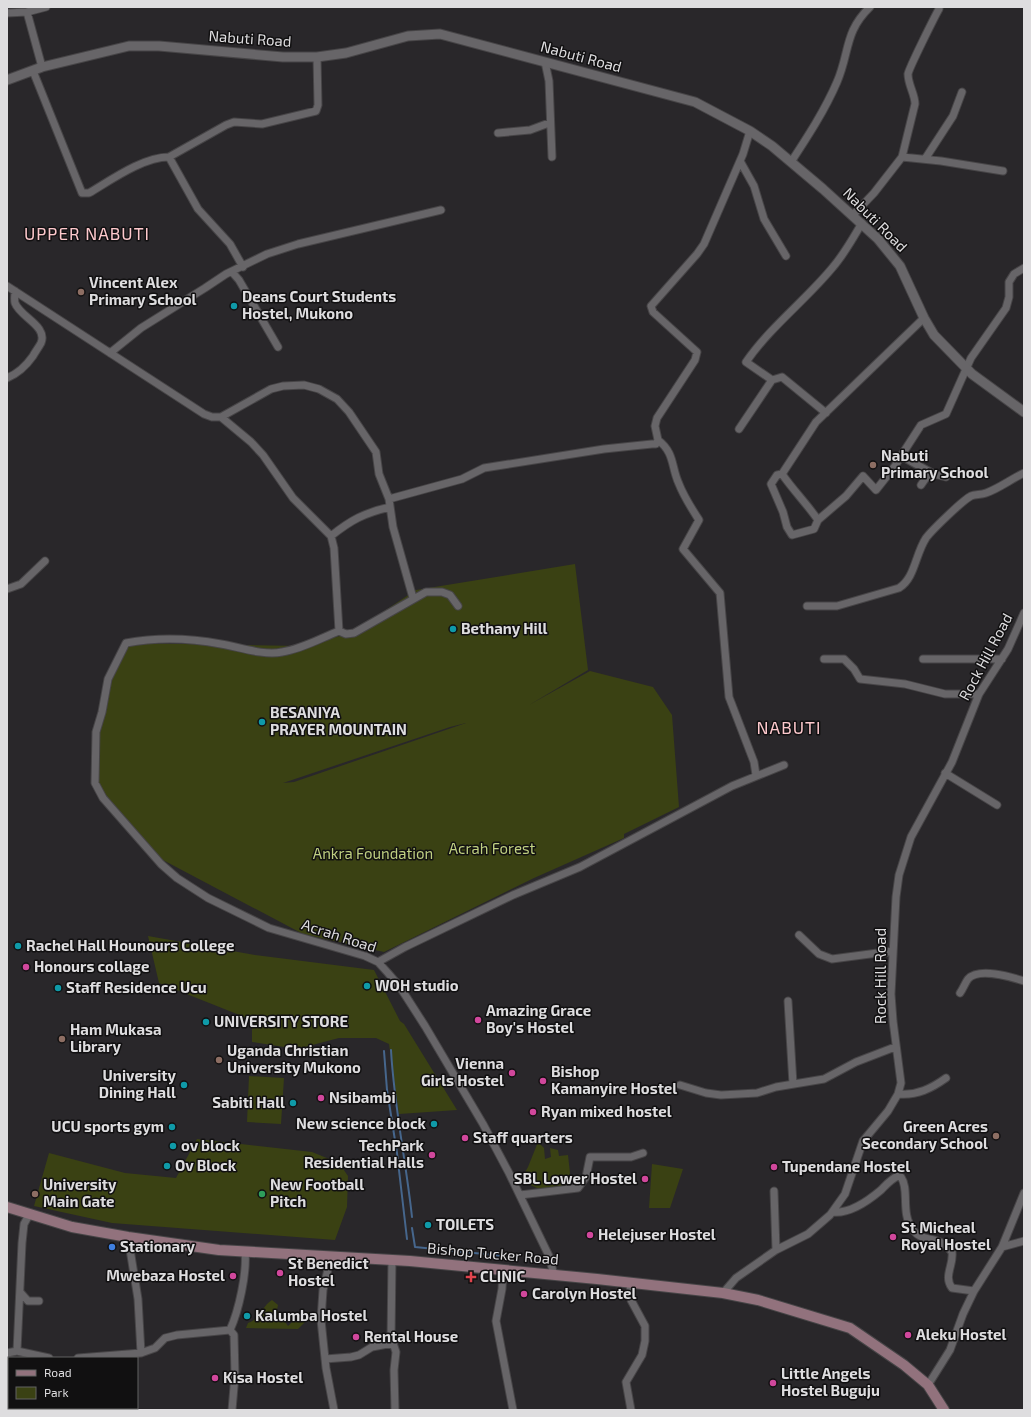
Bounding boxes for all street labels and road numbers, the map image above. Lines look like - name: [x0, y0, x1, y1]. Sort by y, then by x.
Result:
- street label: Nabuti Road: [208, 26, 292, 50]
- street label: Nabuti Road: [539, 37, 624, 76]
- street label: Nabuti Road: [840, 183, 912, 255]
- street label: Rock Hill Road: [955, 610, 1016, 703]
- street label: Acrah Road: [300, 915, 379, 956]
- street label: Rock Hill Road: [871, 928, 889, 1024]
- street label: Bishop Tucker Road: [427, 1238, 560, 1268]

